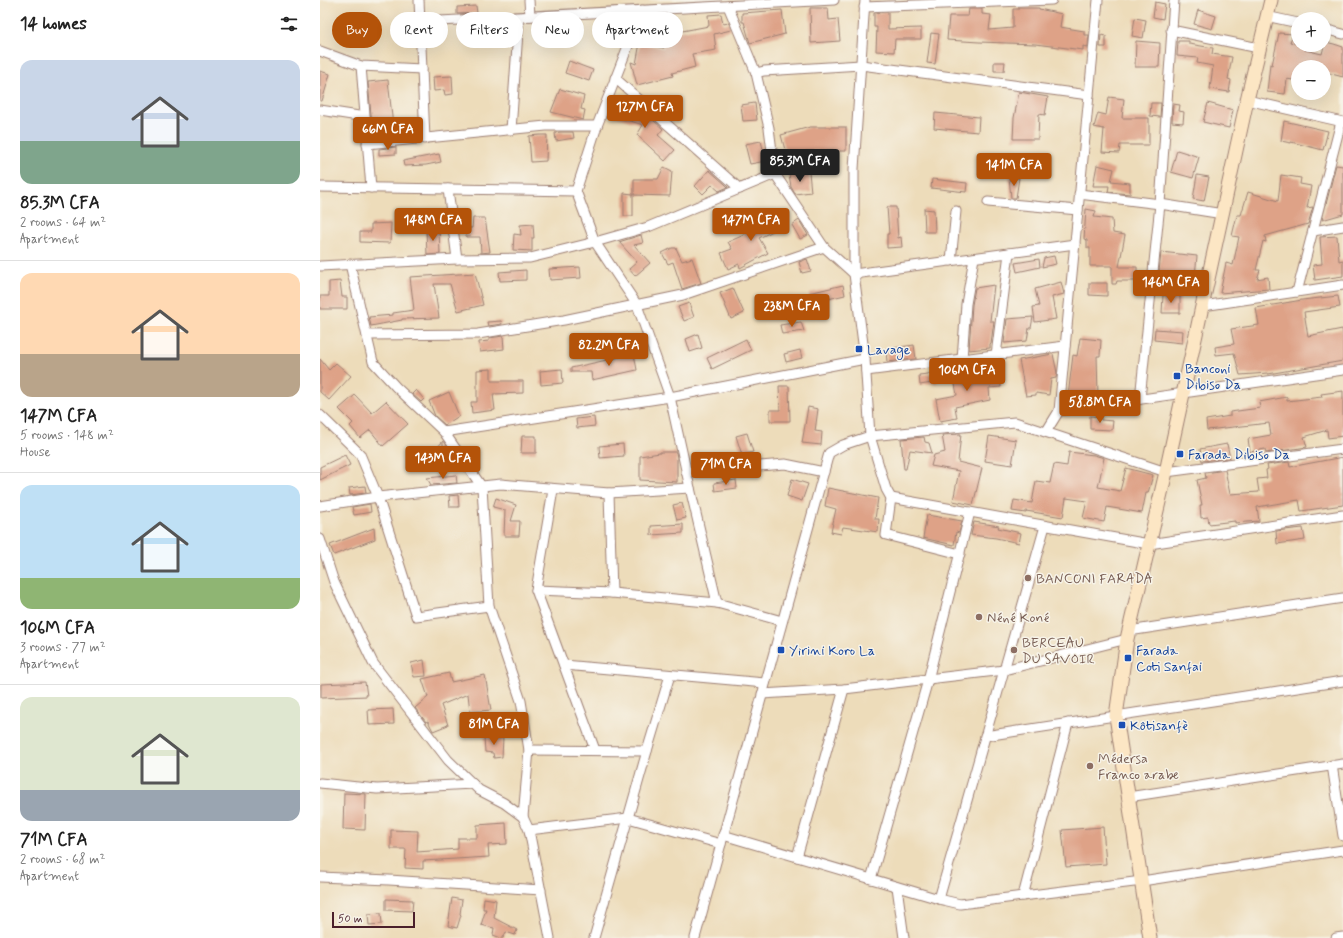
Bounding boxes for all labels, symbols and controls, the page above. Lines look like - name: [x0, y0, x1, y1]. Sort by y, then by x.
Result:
- chip: Buy: [332, 12, 382, 48]
- chip: Rent: [390, 12, 448, 48]
- chip: Filters: [456, 12, 523, 48]
- chip: New: [531, 12, 584, 48]
- chip: Apartment: [592, 12, 683, 48]
- map controls: [1291, 12, 1331, 100]
- button: +: [1291, 12, 1331, 52]
- text: 14 homes: [20, 13, 87, 35]
- icon: filters: [278, 13, 300, 35]
- button: −: [1291, 60, 1331, 100]
- icon: home: [124, 86, 196, 158]
- pin: 127M CFA: [604, 95, 686, 129]
- text: 127M CFA: [616, 99, 674, 116]
- pin: 66M CFA: [351, 117, 425, 151]
- text: 66M CFA: [362, 121, 414, 138]
- pin: 85.3M CFA: [754, 149, 846, 183]
- text: 85.3M CFA: [769, 153, 831, 170]
- pin: 141M CFA: [973, 153, 1055, 187]
- text: 141M CFA: [986, 157, 1042, 174]
- text: 85.3M CFA: [20, 192, 100, 214]
- pin: 148M CFA: [392, 208, 474, 242]
- pin: 147M CFA: [710, 208, 792, 242]
- text: 148M CFA: [404, 212, 462, 229]
- text: 147M CFA: [721, 212, 781, 229]
- text: 2 rooms · 64 m²: [20, 214, 106, 231]
- text: Apartment: [20, 231, 79, 248]
- pin: 146M CFA: [1130, 270, 1212, 304]
- text: 146M CFA: [1142, 274, 1200, 291]
- pin: 238M CFA: [751, 294, 833, 328]
- text: 238M CFA: [763, 298, 821, 315]
- icon: home: [124, 299, 196, 371]
- pin: 82.2M CFA: [563, 333, 655, 367]
- text: 82.2M CFA: [578, 337, 640, 354]
- place label: Lavage: [867, 341, 911, 360]
- marker: Lavage: [854, 344, 864, 354]
- pin: 106M CFA: [926, 358, 1008, 392]
- place label: Banconi Dibiso Da: [1185, 360, 1241, 394]
- text: 106M CFA: [938, 362, 996, 379]
- marker: Banconi Dibiso Da: [1172, 371, 1182, 381]
- pin: 58.8M CFA: [1054, 390, 1146, 424]
- text: 58.8M CFA: [1068, 394, 1132, 411]
- text: 147M CFA: [20, 405, 97, 427]
- text: 5 rooms · 148 m²: [20, 427, 114, 444]
- text: House: [20, 444, 51, 461]
- pin: 143M CFA: [402, 446, 484, 480]
- place label: Farada Dibiso Da: [1188, 446, 1290, 464]
- marker: Farada Dibiso Da: [1175, 449, 1185, 459]
- text: 143M CFA: [414, 450, 472, 467]
- pin: 71M CFA: [689, 452, 763, 486]
- text: 71M CFA: [700, 456, 752, 473]
- icon: home: [124, 511, 196, 583]
- place label: BANCONI FARADA: [1036, 570, 1153, 588]
- marker: BANCONI FARADA: [1023, 573, 1033, 583]
- place label: Néné Koné: [987, 609, 1049, 627]
- marker: Néné Koné: [974, 612, 984, 622]
- text: 106M CFA: [20, 617, 95, 639]
- place label: BERCEAU DU SAVOIR: [1022, 634, 1095, 668]
- text: 3 rooms · 77 m²: [20, 639, 106, 656]
- place label: Yirini Koro La: [789, 642, 875, 660]
- place label: Farada Coti Sanfai: [1136, 642, 1202, 676]
- marker: Yirini Koro La: [776, 645, 786, 655]
- marker: BERCEAU DU SAVOIR: [1009, 645, 1019, 655]
- marker: Farada Coti Sanfai: [1123, 653, 1133, 663]
- text: Apartment: [20, 656, 79, 673]
- pin: 81M CFA: [457, 712, 531, 746]
- text: 81M CFA: [468, 716, 520, 733]
- place label: Kôtisanfè: [1130, 717, 1188, 735]
- marker: Kôtisanfè: [1117, 720, 1127, 730]
- icon: home: [124, 723, 196, 795]
- place label: Médersa Franco arabe: [1098, 750, 1179, 784]
- marker: Médersa Franco arabe: [1085, 761, 1095, 771]
- text: 71M CFA: [20, 829, 88, 851]
- text: 2 rooms · 68 m²: [20, 851, 105, 868]
- text: Apartment: [20, 868, 79, 885]
- scale bar: [332, 910, 415, 929]
- text: 50 m: [338, 912, 363, 926]

